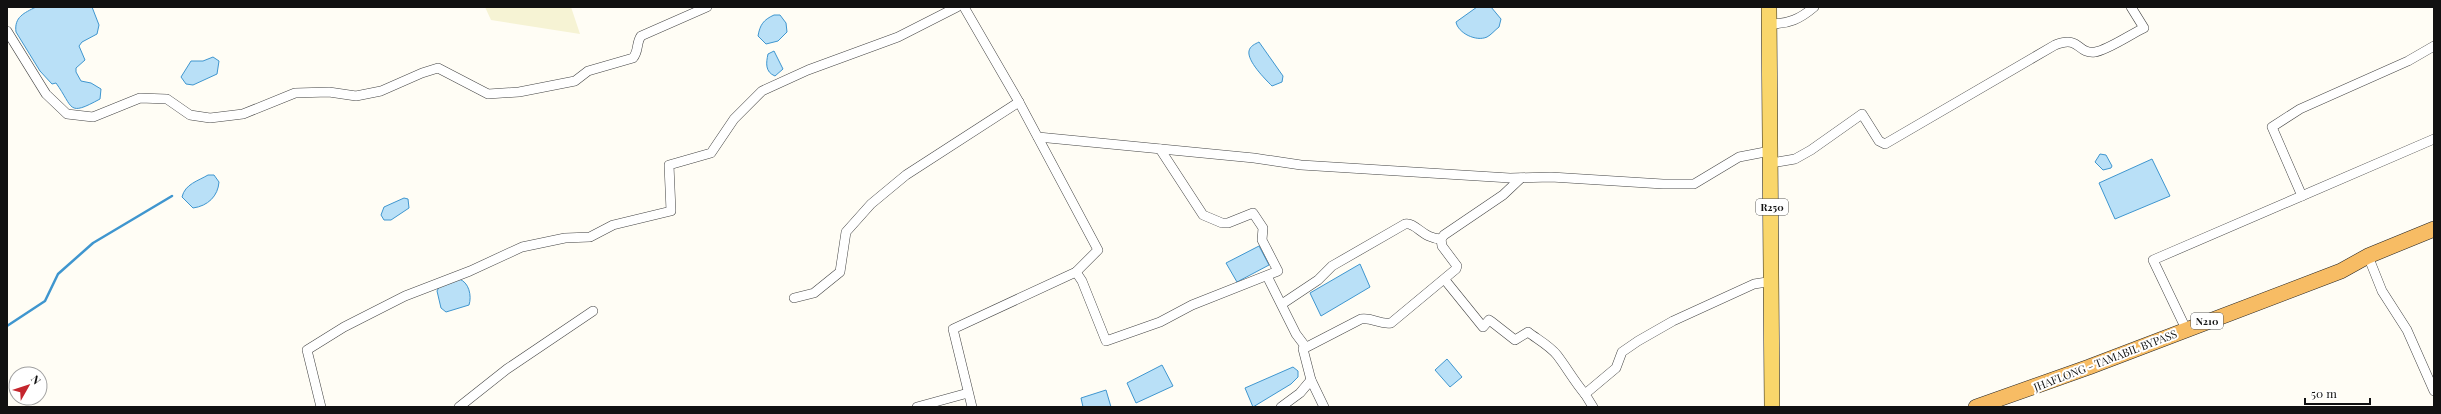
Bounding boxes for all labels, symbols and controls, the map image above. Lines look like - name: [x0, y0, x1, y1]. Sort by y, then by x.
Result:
- road number: R250: [1756, 199, 1788, 215]
- road number: N210: [2191, 313, 2223, 329]
- street label: JHAFLONG - TAMABIL BYPASS: [2030, 326, 2179, 395]
- north arrow: [8, 366, 48, 406]
- text: N: [28, 372, 45, 387]
- scale bar: [2305, 380, 2370, 406]
- text: 50 m: [2311, 385, 2337, 401]

